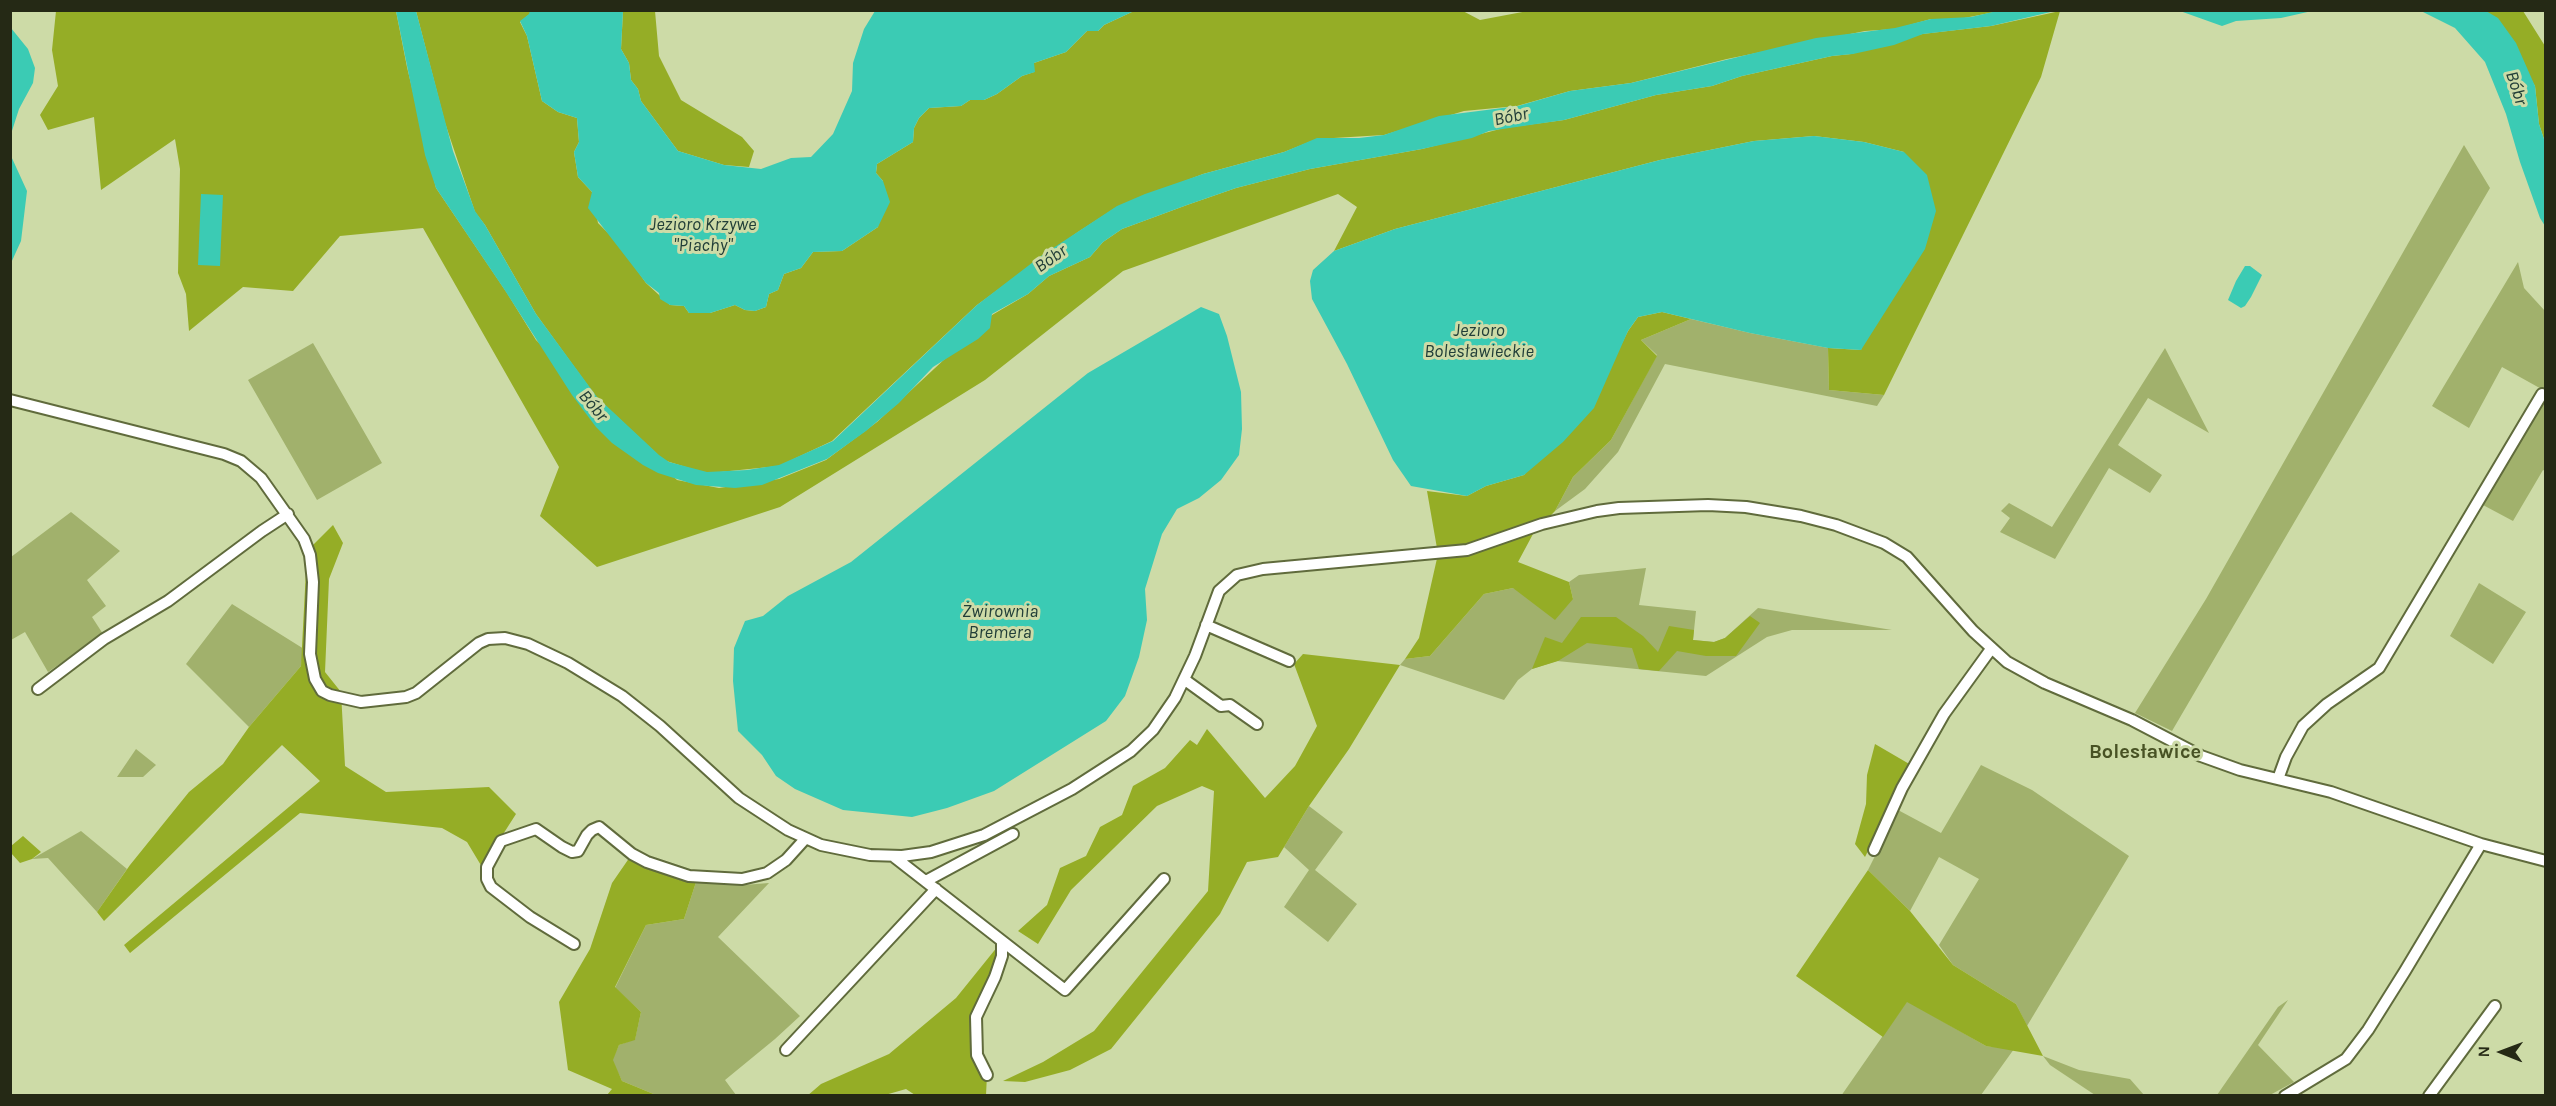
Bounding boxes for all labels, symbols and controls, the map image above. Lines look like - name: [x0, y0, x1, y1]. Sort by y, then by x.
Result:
- water label: Bóbr: [2500, 68, 2532, 108]
- water label: Bóbr: [1492, 103, 1530, 131]
- water label: Jezioro Krzywe "Piachy": [650, 214, 756, 256]
- water label: Bóbr: [1031, 240, 1071, 278]
- water label: Jezioro Bolesławieckie: [1424, 320, 1534, 362]
- water label: Bóbr: [574, 386, 612, 426]
- water label: Żwirownia Bremera: [962, 601, 1038, 644]
- district label: Bolesławice: [2089, 740, 2201, 764]
- north arrow: [2472, 1022, 2532, 1082]
- text: N: [2474, 1046, 2493, 1058]

